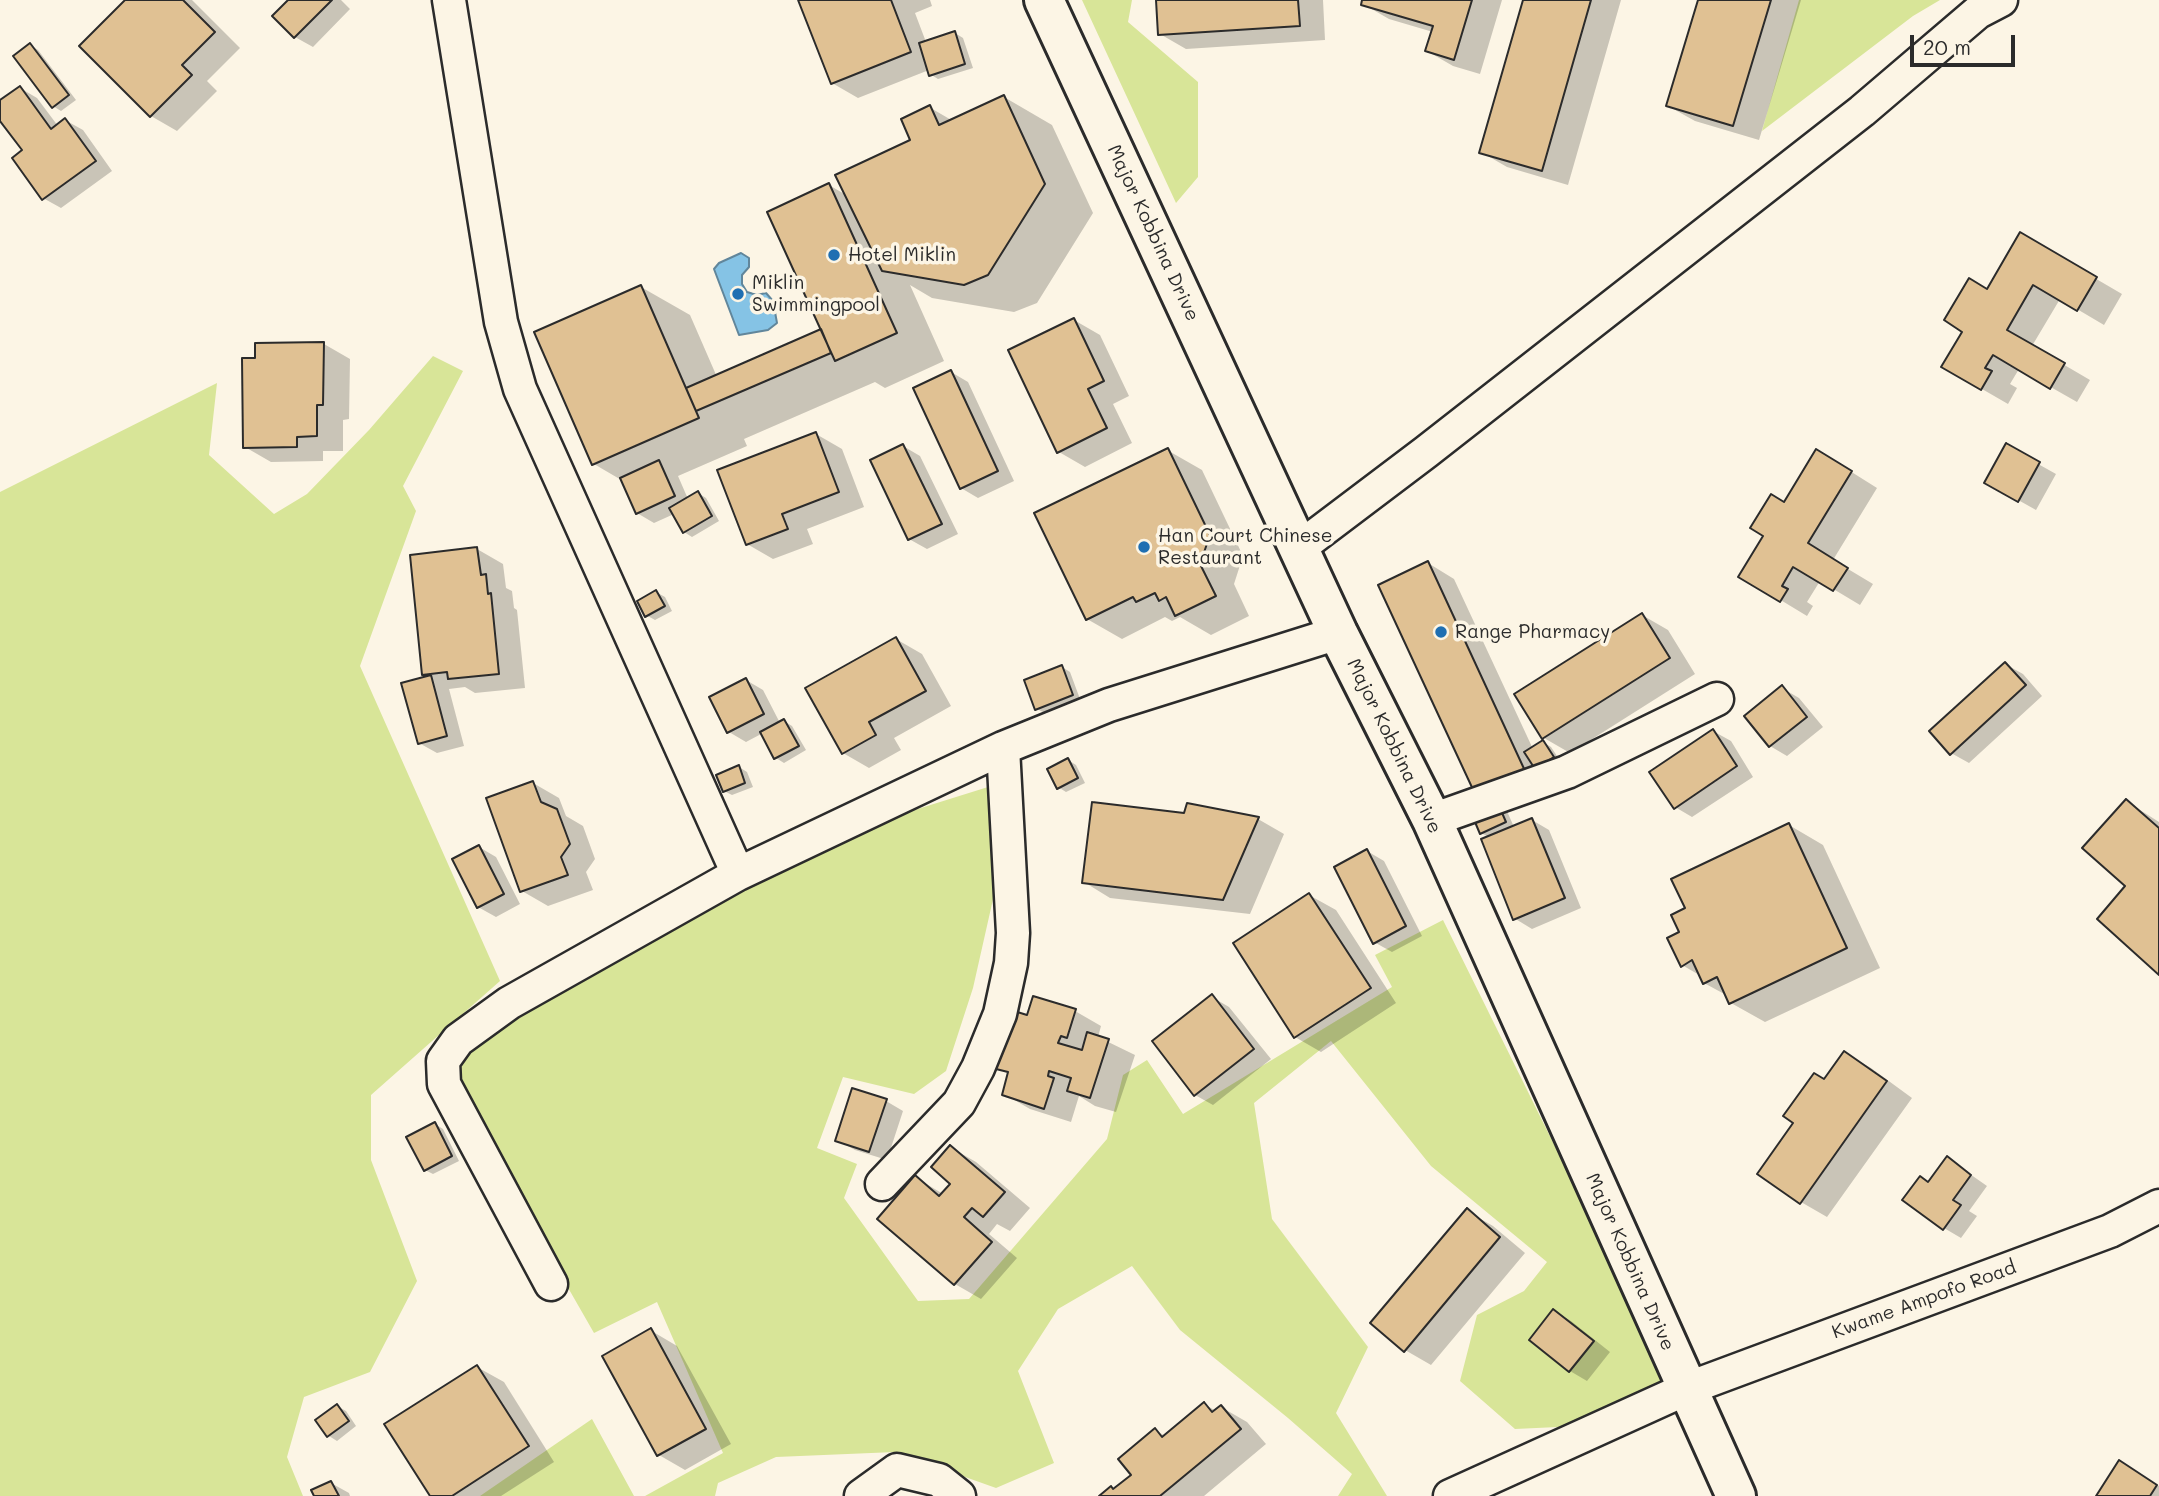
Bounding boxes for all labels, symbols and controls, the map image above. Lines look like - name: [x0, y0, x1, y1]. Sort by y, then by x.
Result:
- scale bar: [1914, 21, 2019, 65]
- text: 20 m: [1923, 33, 1971, 60]
- street label: Major Kobbina Drive: [1102, 141, 1204, 325]
- place label: Hotel Miklin: [848, 244, 956, 266]
- marker: Hotel Miklin: [826, 247, 842, 263]
- place label: Miklin Swimmingpool: [752, 272, 880, 316]
- marker: Miklin Swimmingpool: [730, 286, 746, 302]
- place label: Han Court Chinese Restaurant: [1158, 525, 1333, 569]
- marker: Han Court Chinese Restaurant: [1136, 539, 1152, 555]
- place label: Range Pharmacy: [1455, 621, 1610, 643]
- marker: Range Pharmacy: [1433, 624, 1449, 640]
- street label: Major Kobbina Drive: [1342, 655, 1446, 837]
- street label: Major Kobbina Drive: [1581, 1170, 1679, 1354]
- street label: Kwame Ampofo Road: [1829, 1256, 2019, 1344]

